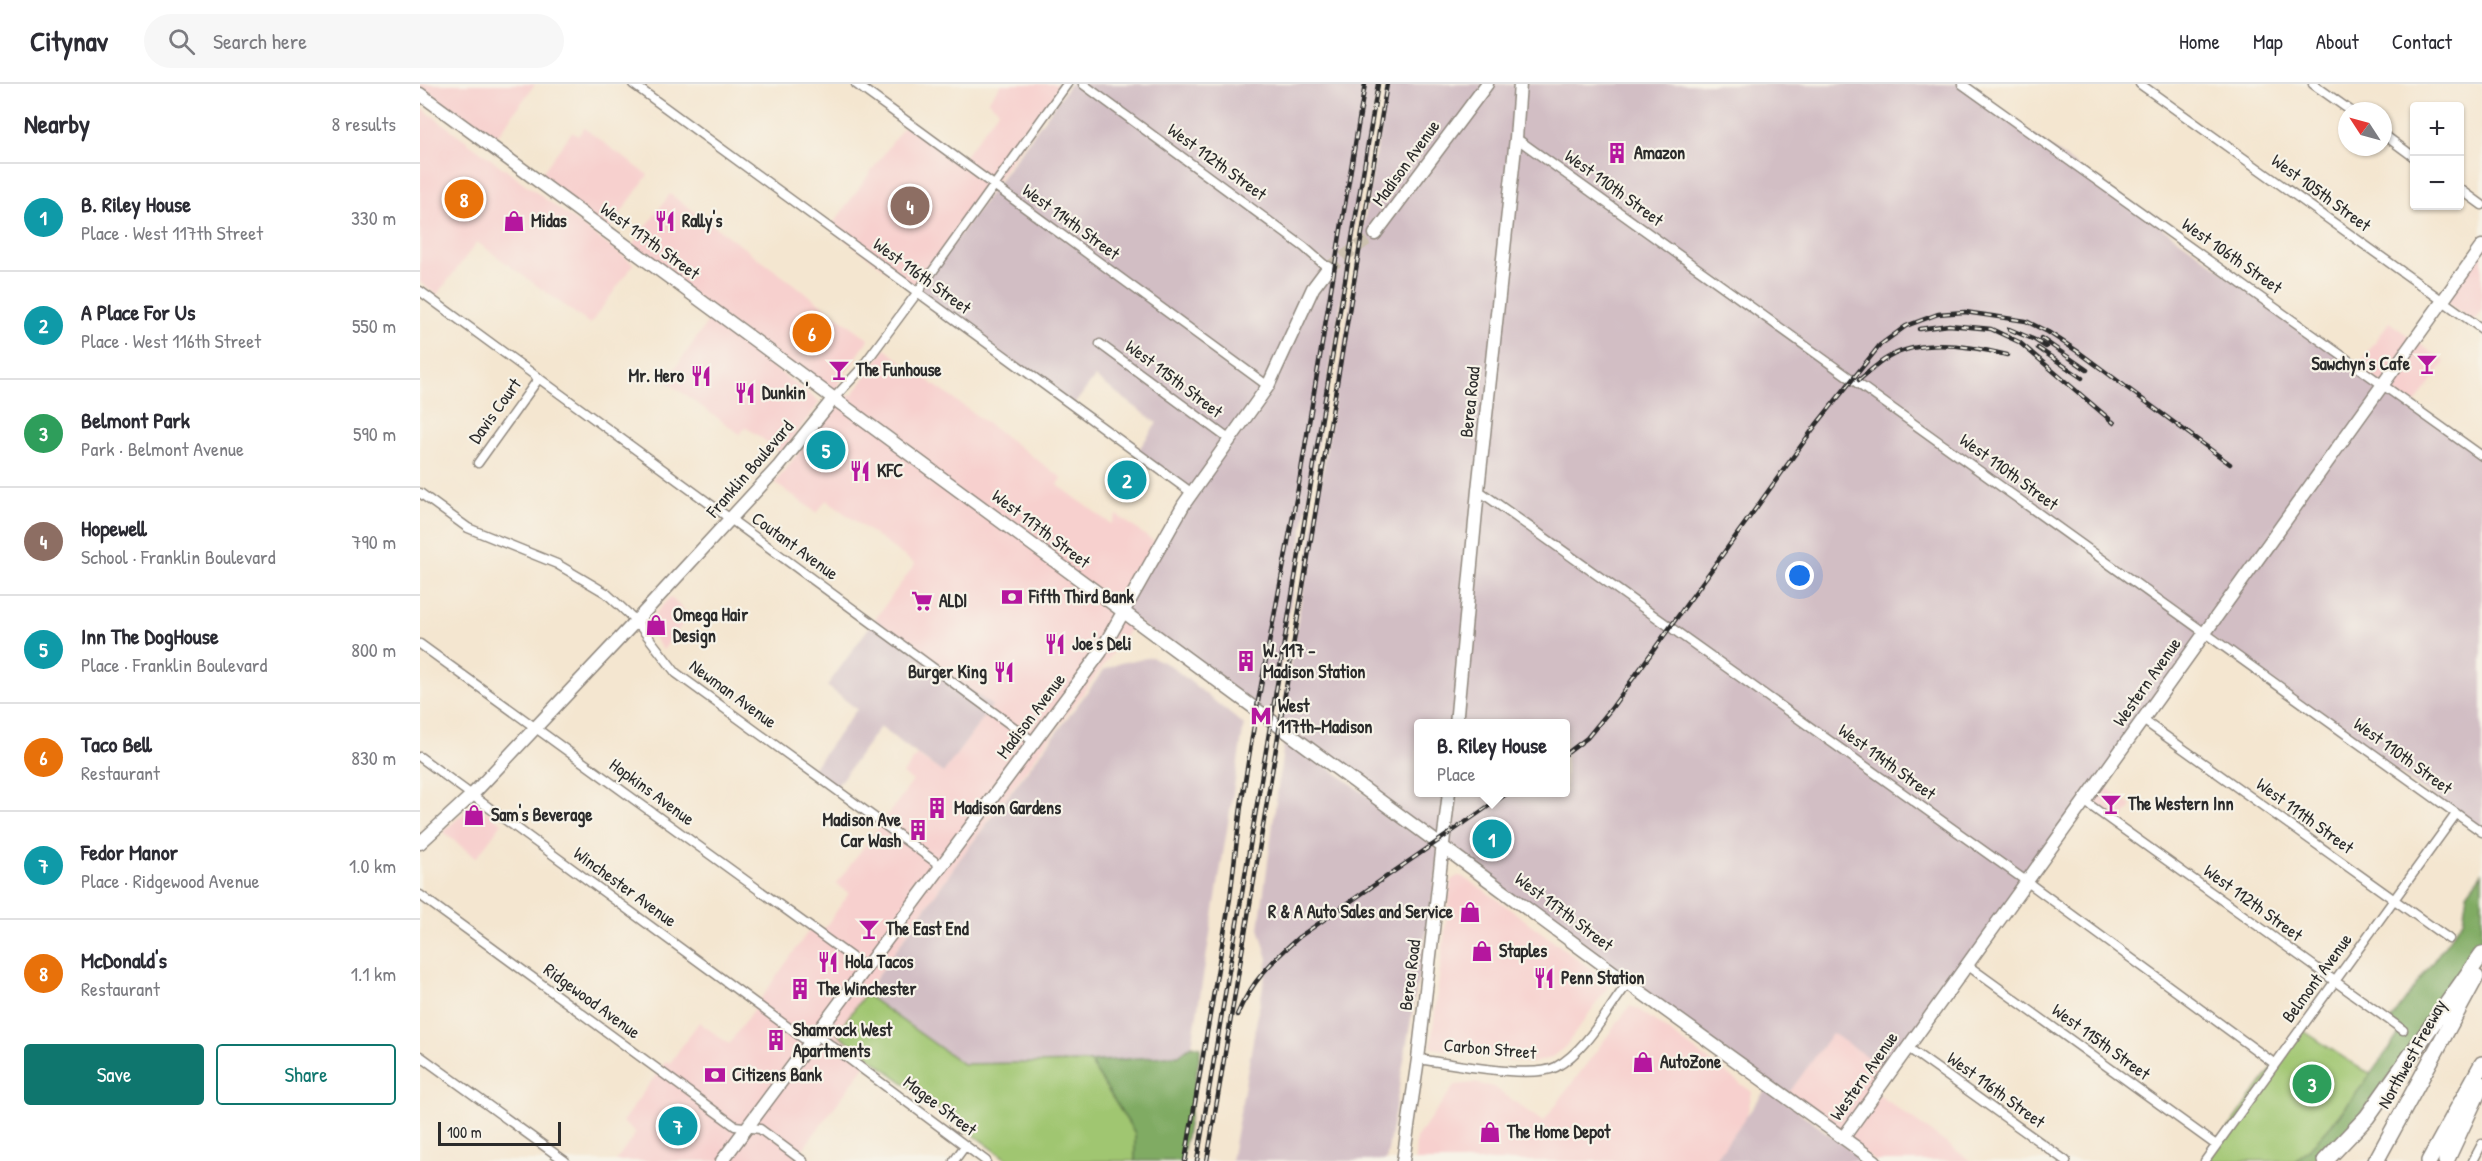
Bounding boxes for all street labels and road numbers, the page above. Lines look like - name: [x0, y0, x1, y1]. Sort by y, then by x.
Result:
- street label: Madison Avenue: [1366, 115, 1445, 211]
- street label: West 112th Street: [1163, 117, 1273, 207]
- street label: West 110th Street: [1560, 143, 1669, 232]
- street label: West 105th Street: [2266, 148, 2377, 238]
- street label: West 114th Street: [1017, 178, 1126, 266]
- street label: West 117th Street: [595, 196, 706, 286]
- street label: West 106th Street: [2177, 212, 2288, 300]
- street label: West 116th Street: [868, 232, 977, 320]
- street label: West 115th Street: [1120, 334, 1229, 424]
- street label: Berea Road: [1453, 365, 1486, 439]
- street label: Davis Court: [462, 372, 527, 449]
- street label: Franklin Boulevard: [700, 415, 799, 523]
- street label: West 110th Street: [1955, 427, 2064, 516]
- street label: West 117th Street: [987, 483, 1096, 574]
- street label: Coutant Avenue: [747, 506, 844, 586]
- street label: Western Avenue: [2107, 632, 2186, 731]
- street label: Newman Avenue: [685, 653, 782, 734]
- street label: Madison Avenue: [990, 668, 1071, 764]
- street label: West 110th Street: [2349, 711, 2458, 800]
- street label: West 114th Street: [1833, 718, 1942, 806]
- street label: Hopkins Avenue: [605, 752, 700, 831]
- street label: West 111th Street: [2251, 772, 2360, 860]
- street label: Winchester Avenue: [569, 841, 682, 933]
- street label: West 112th Street: [2199, 858, 2309, 948]
- street label: West 117th Street: [1510, 866, 1619, 957]
- street label: Belmont Avenue: [2276, 928, 2357, 1027]
- street label: Berea Road: [1393, 938, 1426, 1012]
- street label: Ridgewood Avenue: [539, 957, 646, 1044]
- street label: Northwest Freeway: [2371, 994, 2452, 1113]
- street label: West 115th Street: [2047, 997, 2156, 1086]
- street label: Western Avenue: [1824, 1026, 1903, 1125]
- street label: Carbon Street: [1443, 1032, 1538, 1065]
- street label: West 116th Street: [1942, 1046, 2051, 1134]
- street label: Magee Street: [898, 1070, 983, 1142]

